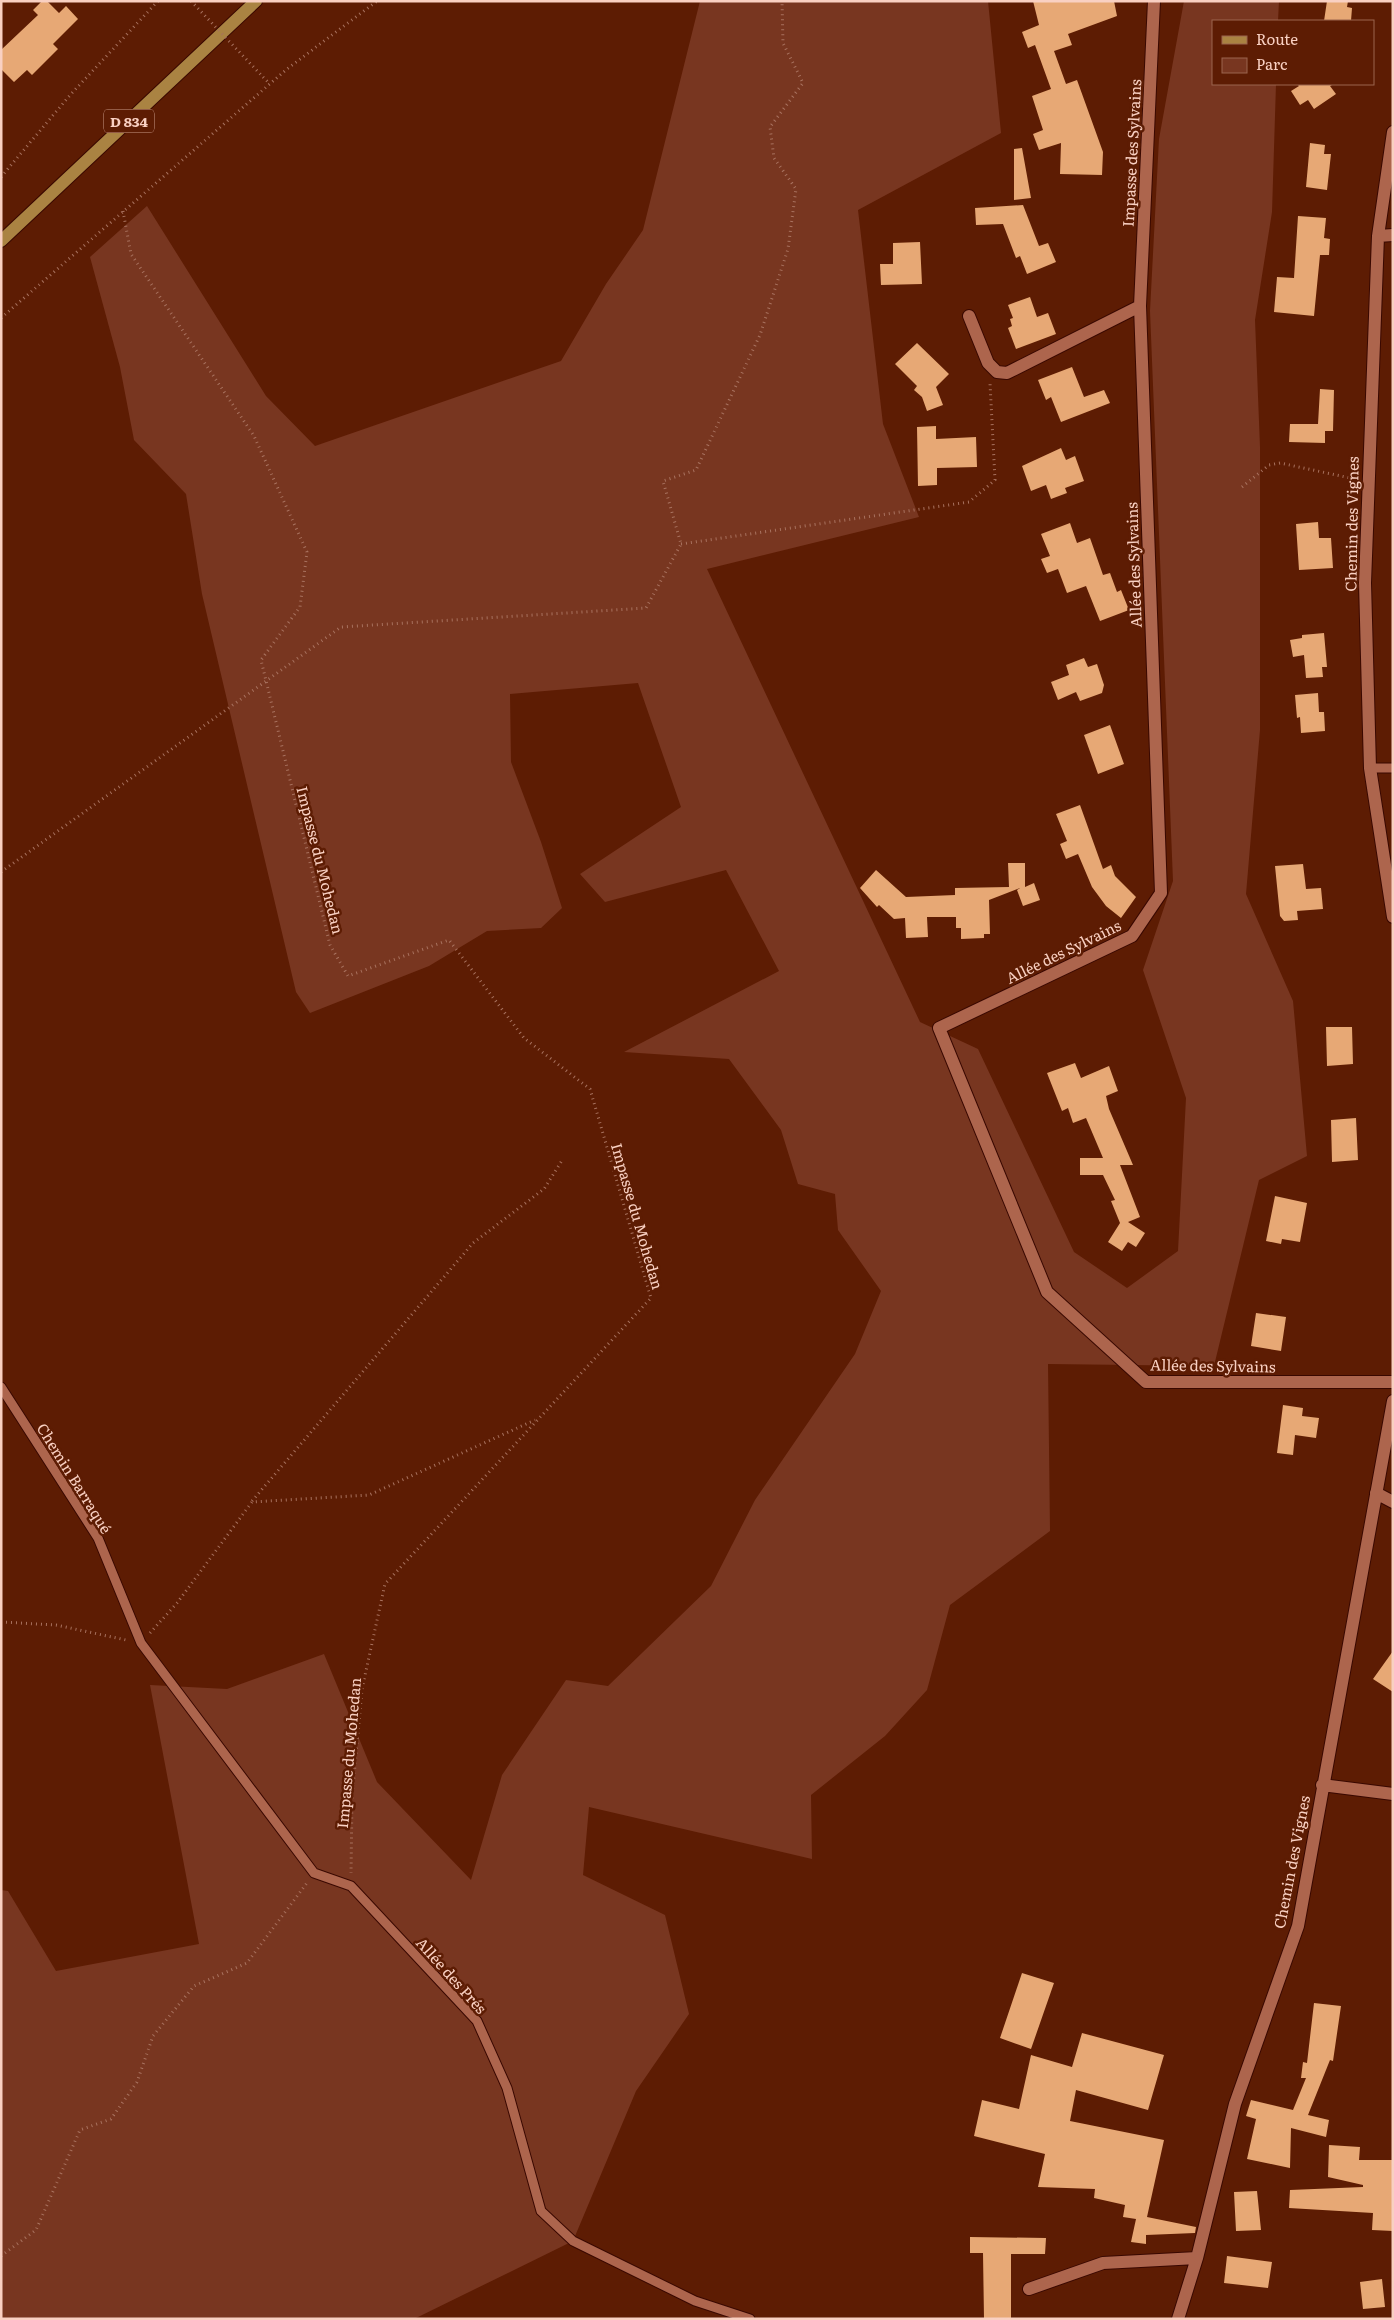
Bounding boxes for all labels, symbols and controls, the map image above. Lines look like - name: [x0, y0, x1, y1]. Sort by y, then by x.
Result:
- legend: [1212, 20, 1374, 85]
- text: Route: [1256, 27, 1298, 50]
- text: Parc: [1256, 52, 1288, 75]
- street label: Impasse des Sylvains: [1116, 78, 1146, 228]
- road number: D 834: [104, 110, 154, 132]
- street label: Chemin des Vignes: [1338, 456, 1364, 592]
- street label: Allée des Sylvains: [1119, 502, 1147, 628]
- street label: Impasse du Mohedan: [292, 784, 351, 936]
- street label: Allée des Sylvains: [1002, 913, 1125, 989]
- street label: Impasse du Mohedan: [606, 1140, 670, 1292]
- street label: Allée des Sylvains: [1150, 1352, 1276, 1378]
- street label: Chemin Barraqué: [32, 1418, 118, 1538]
- street label: Impasse du Mohedan: [330, 1676, 366, 1829]
- street label: Chemin des Vignes: [1267, 1793, 1315, 1930]
- street label: Allée des Prés: [411, 1932, 493, 2019]

